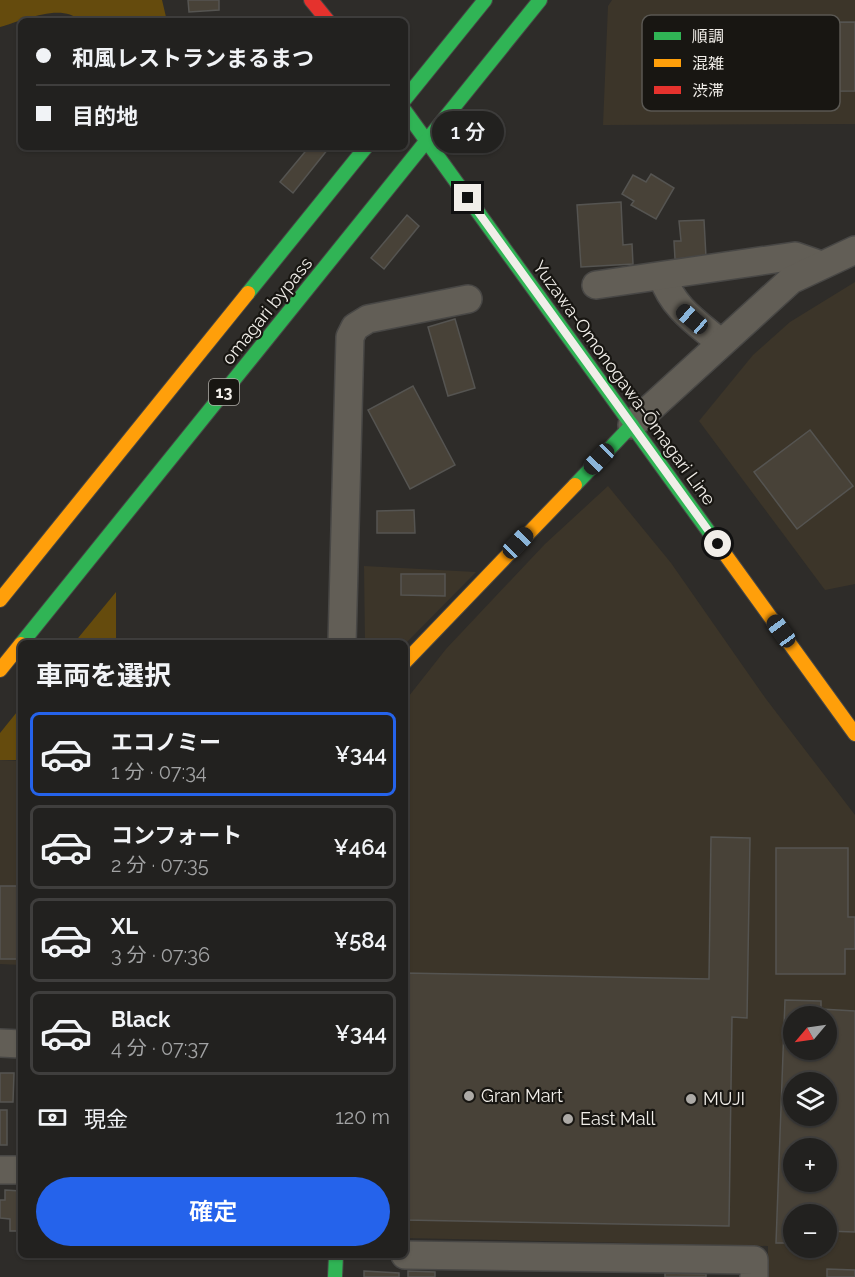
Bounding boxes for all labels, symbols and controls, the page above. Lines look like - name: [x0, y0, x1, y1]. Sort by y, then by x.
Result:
- legend: [642, 15, 840, 111]
- text: 順調: [692, 27, 724, 46]
- text: 和風レストランまるまつ: [72, 45, 314, 71]
- text: 混雑: [692, 54, 724, 73]
- text: 渋滞: [692, 81, 724, 100]
- text: 目的地: [72, 103, 138, 129]
- callout: 1 分: [432, 111, 504, 153]
- text: 1 分: [451, 120, 485, 144]
- route end: [454, 184, 481, 211]
- street label: omagari bypass: [217, 253, 316, 368]
- street label: Yuzawa-Omonogawa-Ōmagari Line: [529, 256, 720, 509]
- car: [673, 300, 711, 338]
- road number: 13: [209, 379, 239, 405]
- car: [580, 440, 618, 478]
- car: [499, 524, 537, 562]
- route start: [704, 530, 731, 557]
- car: [763, 611, 799, 651]
- text: 車両を選択: [36, 660, 171, 691]
- icon: car: [39, 727, 93, 781]
- text: エコノミー: [111, 729, 221, 755]
- text: ¥344: [335, 741, 387, 767]
- text: 1 分 · 07:34: [111, 760, 207, 784]
- icon: car: [39, 820, 93, 874]
- text: コンフォート: [111, 822, 242, 848]
- text: ¥464: [333, 834, 387, 860]
- text: 2 分 · 07:35: [111, 853, 209, 877]
- icon: car: [39, 913, 93, 967]
- text: XL: [111, 913, 138, 939]
- text: ¥584: [334, 927, 387, 953]
- text: 3 分 · 07:36: [111, 943, 210, 967]
- icon: car: [39, 1006, 93, 1060]
- text: Black: [111, 1006, 170, 1032]
- north arrow: [783, 1006, 837, 1060]
- map controls: [783, 1006, 837, 1258]
- text: ¥344: [335, 1020, 387, 1046]
- text: 4 分 · 07:37: [111, 1036, 209, 1060]
- button: layers: [783, 1072, 837, 1126]
- place label: Gran Mart: [481, 1085, 563, 1106]
- place label: MUJI: [703, 1088, 745, 1109]
- marker: Gran Mart: [462, 1089, 476, 1103]
- marker: MUJI: [684, 1092, 698, 1106]
- icon: cash: [36, 1101, 69, 1134]
- text: 120 m: [335, 1105, 390, 1129]
- text: 現金: [84, 1106, 128, 1132]
- place label: East Mall: [580, 1108, 655, 1129]
- marker: East Mall: [561, 1112, 575, 1126]
- button: +: [783, 1138, 837, 1192]
- button: 確定: [36, 1177, 390, 1246]
- button: −: [783, 1204, 837, 1258]

